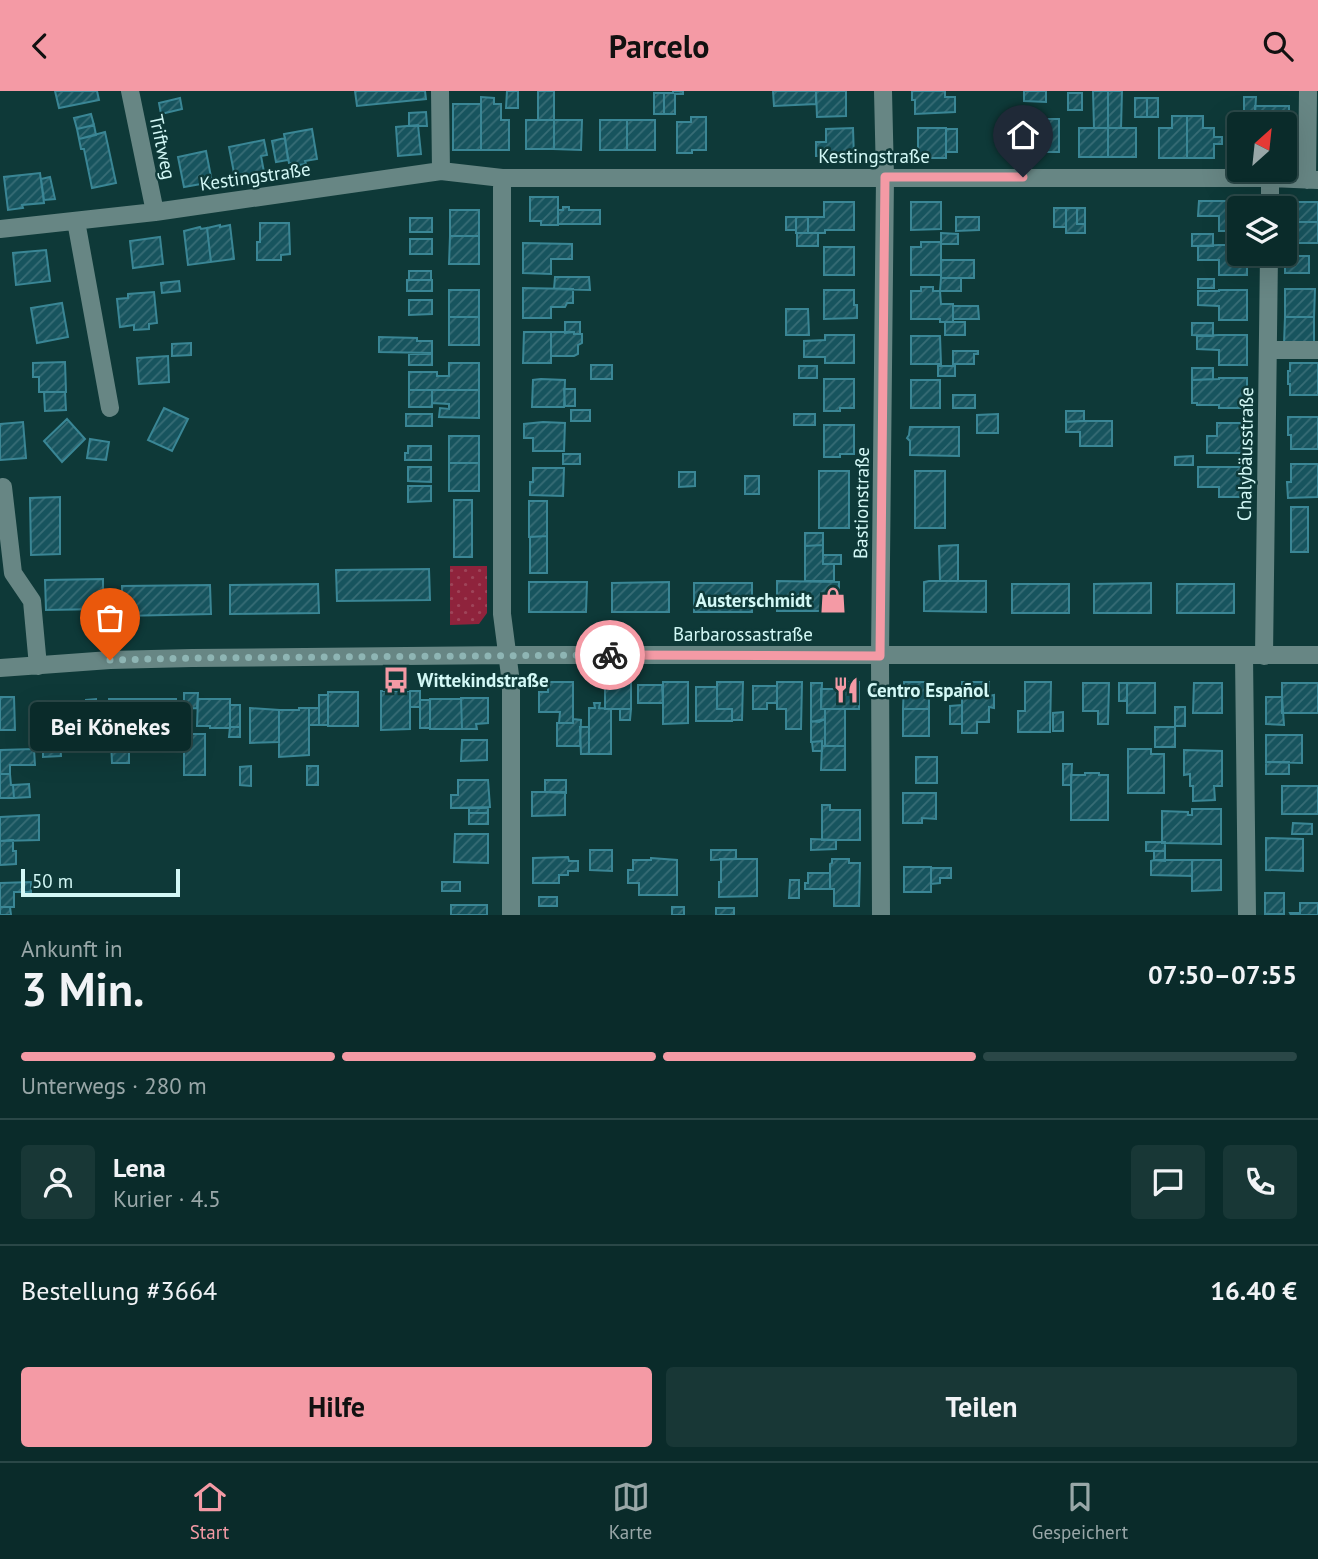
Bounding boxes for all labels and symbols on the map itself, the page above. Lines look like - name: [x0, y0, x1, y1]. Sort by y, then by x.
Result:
- pin: [993, 105, 1053, 177]
- street label: Triftweg: [144, 112, 182, 182]
- north arrow: [1227, 112, 1297, 182]
- street label: Kestingstraße: [818, 144, 930, 168]
- street label: Kestingstraße: [198, 156, 312, 196]
- street label: Chalybäusstraße: [1232, 387, 1258, 521]
- street label: Bastionstraße: [848, 447, 874, 559]
- shop icon: Austerschmidt: [818, 585, 848, 615]
- pin: [80, 588, 140, 660]
- place label: Austerschmidt: [696, 588, 812, 612]
- courier: [575, 620, 645, 690]
- street label: Barbarossastraße: [673, 622, 813, 646]
- bus stop icon: Wittekindstraße: [381, 665, 411, 695]
- place label: Wittekindstraße: [417, 668, 549, 692]
- restaurant icon: Centro Español: [831, 675, 861, 705]
- place label: Centro Español: [867, 678, 989, 702]
- callout: Bei Könekes: [29, 702, 190, 751]
- scale bar: [21, 866, 180, 898]

